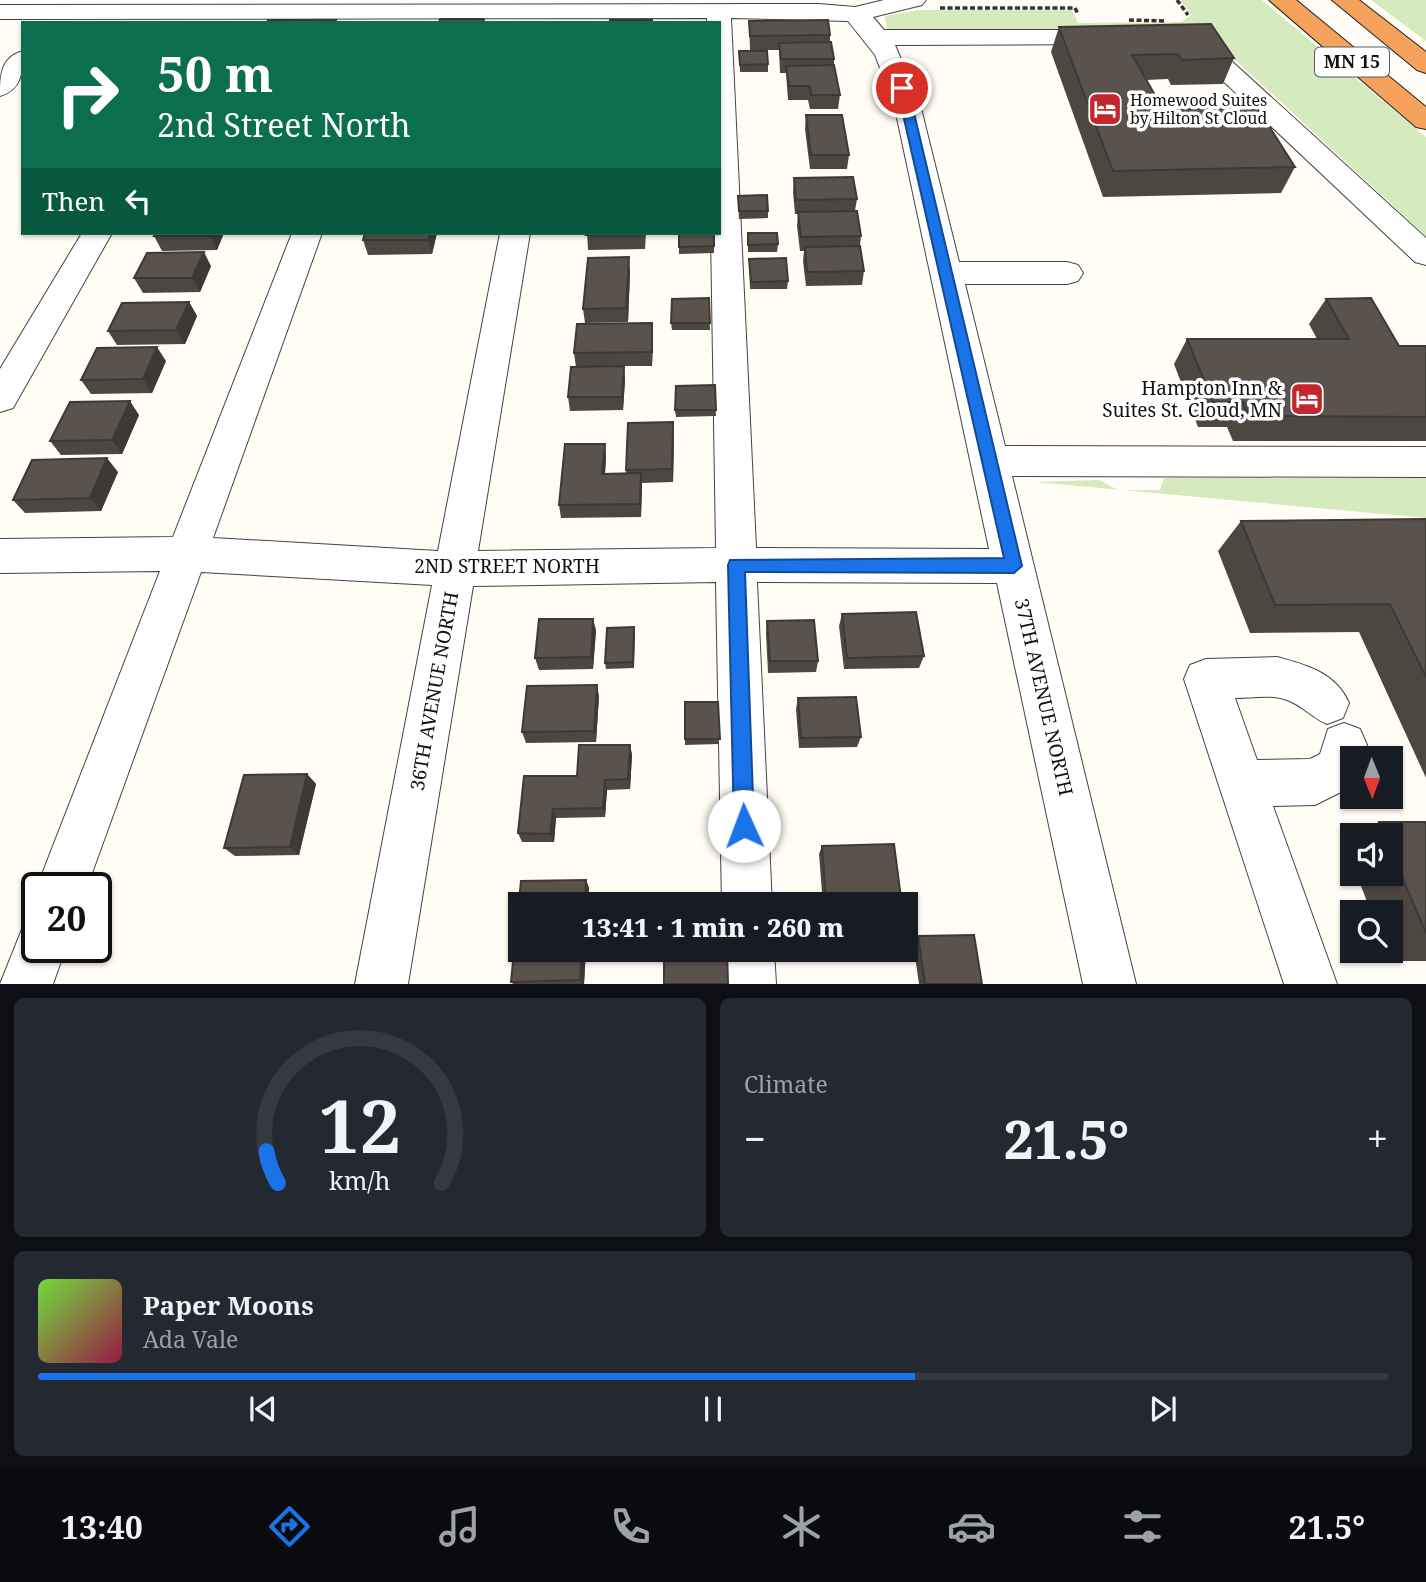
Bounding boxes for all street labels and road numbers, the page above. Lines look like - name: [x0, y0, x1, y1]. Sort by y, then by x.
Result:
- road number: MN 15: [1315, 48, 1389, 76]
- street label: 2ND STREET NORTH: [414, 553, 600, 579]
- street label: 36TH AVENUE NORTH: [404, 589, 464, 793]
- street label: 37TH AVENUE NORTH: [1009, 596, 1079, 798]

